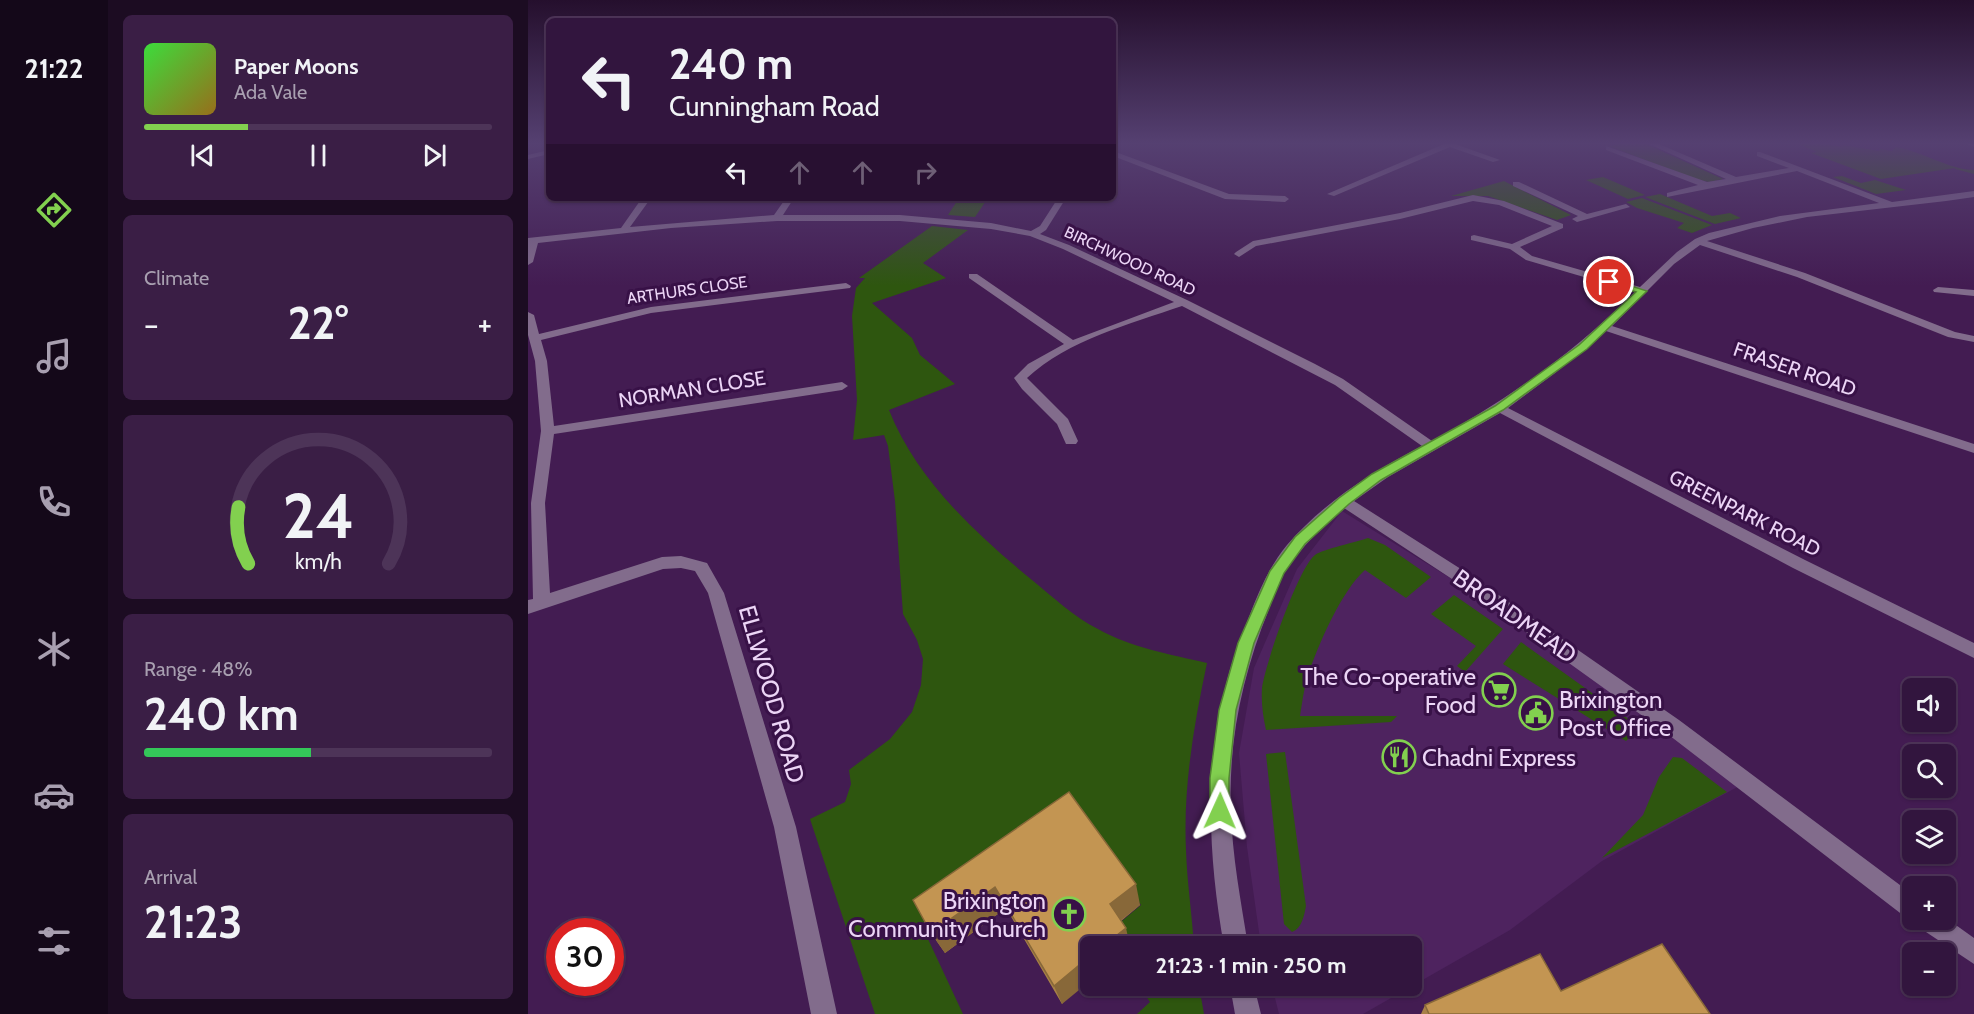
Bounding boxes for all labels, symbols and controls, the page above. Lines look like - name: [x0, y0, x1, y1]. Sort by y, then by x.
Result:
- text: 240 m: [669, 38, 793, 90]
- icon: left: [570, 42, 648, 120]
- text: 21:22: [25, 52, 83, 85]
- text: Paper Moons: [234, 53, 358, 80]
- text: Ada Vale: [234, 80, 307, 104]
- text: Cunningham Road: [669, 90, 880, 123]
- icon: previous: [186, 139, 219, 172]
- icon: pause: [302, 139, 335, 172]
- icon: next: [418, 139, 451, 172]
- icon: left: [720, 156, 753, 189]
- icon: ahead: [783, 156, 816, 189]
- icon: ahead: [846, 156, 879, 189]
- icon: right: [909, 156, 942, 189]
- icon: directions: [33, 189, 75, 231]
- street label: BIRCHWOOD ROAD: [1061, 222, 1199, 300]
- pin: [1583, 256, 1634, 307]
- icon: arrive: [1592, 265, 1625, 298]
- text: Climate: [144, 266, 209, 290]
- street label: ARTHURS CLOSE: [626, 272, 749, 308]
- text: 22°: [288, 296, 348, 350]
- text: −: [144, 304, 159, 344]
- text: +: [477, 304, 492, 344]
- icon: music: [33, 335, 75, 377]
- street label: FRASER ROAD: [1730, 337, 1860, 401]
- street label: NORMAN CLOSE: [617, 366, 767, 412]
- street label: GREENPARK ROAD: [1665, 464, 1825, 562]
- text: 24: [282, 478, 354, 554]
- icon: phone: [33, 481, 75, 523]
- text: km/h: [295, 548, 341, 574]
- street label: BROADMEAD: [1448, 563, 1582, 669]
- street label: ELLWOOD ROAD: [733, 602, 811, 786]
- icon: climate: [33, 628, 75, 670]
- text: Range · 48%: [144, 657, 252, 681]
- place label: The Co-operative Food: [1300, 662, 1476, 719]
- supermarket icon: The Co-operative Food: [1481, 672, 1517, 708]
- map controls: [1902, 678, 1956, 996]
- button: sound: [1902, 678, 1956, 732]
- place label: Brixington Post Office: [1559, 685, 1671, 742]
- text: 240 km: [144, 687, 299, 741]
- public building icon: Brixington Post Office: [1518, 695, 1554, 731]
- restaurant icon: Chadni Express: [1381, 739, 1417, 775]
- place label: Chadni Express: [1422, 743, 1576, 772]
- button: search: [1902, 744, 1956, 798]
- icon: car: [33, 774, 75, 816]
- position arrow: [1188, 779, 1252, 843]
- button: layers: [1902, 810, 1956, 864]
- text: Arrival: [144, 865, 197, 889]
- button: +: [1902, 876, 1956, 930]
- place label: Brixington Community Church: [848, 886, 1046, 943]
- text: 21:23: [144, 895, 242, 949]
- church icon: Brixington Community Church: [1051, 896, 1087, 932]
- speed limit sign: 30: [546, 918, 624, 996]
- icon: filters: [33, 920, 75, 962]
- button: −: [1902, 942, 1956, 996]
- text: 21:23 · 1 min · 250 m: [1156, 952, 1346, 979]

